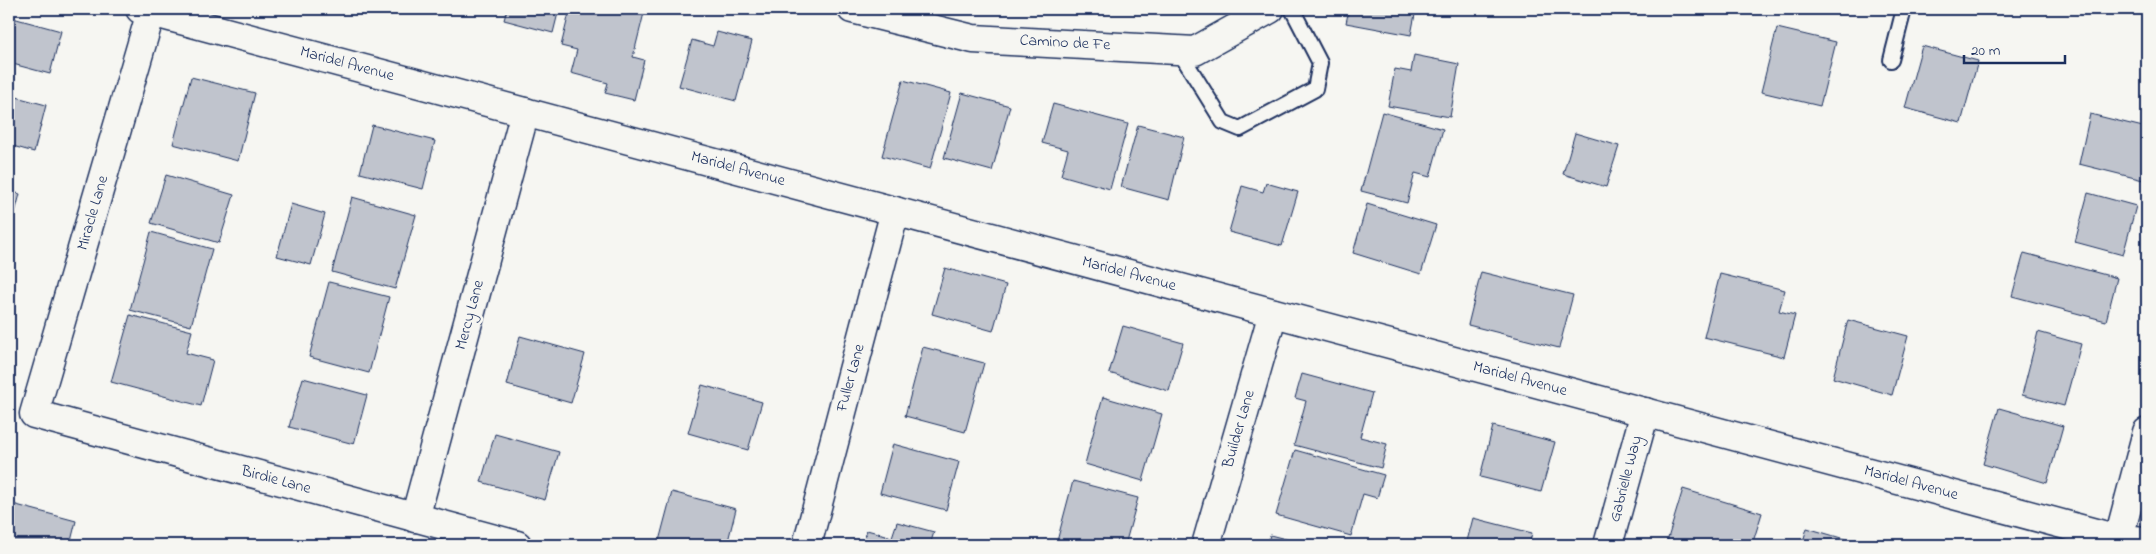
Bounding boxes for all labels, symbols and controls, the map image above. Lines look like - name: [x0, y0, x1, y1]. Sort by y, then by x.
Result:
- street label: Camino de Fe: [1019, 29, 1112, 57]
- scale bar: [1964, 32, 2065, 64]
- street label: Maridel Avenue: [297, 40, 398, 88]
- text: 20 m: [1971, 40, 2001, 62]
- street label: Maridel Avenue: [688, 145, 789, 193]
- street label: Miracle Lane: [71, 172, 115, 253]
- street label: Maridel Avenue: [1079, 250, 1180, 298]
- street label: Mercy Lane: [449, 277, 491, 353]
- street label: Fuller Lane: [830, 341, 872, 416]
- street label: Maridel Avenue: [1470, 355, 1571, 403]
- street label: Builder Lane: [1216, 386, 1262, 472]
- street label: Gabrielle Way: [1603, 433, 1649, 525]
- street label: Birdie Lane: [238, 459, 314, 501]
- street label: Maridel Avenue: [1861, 459, 1962, 507]

